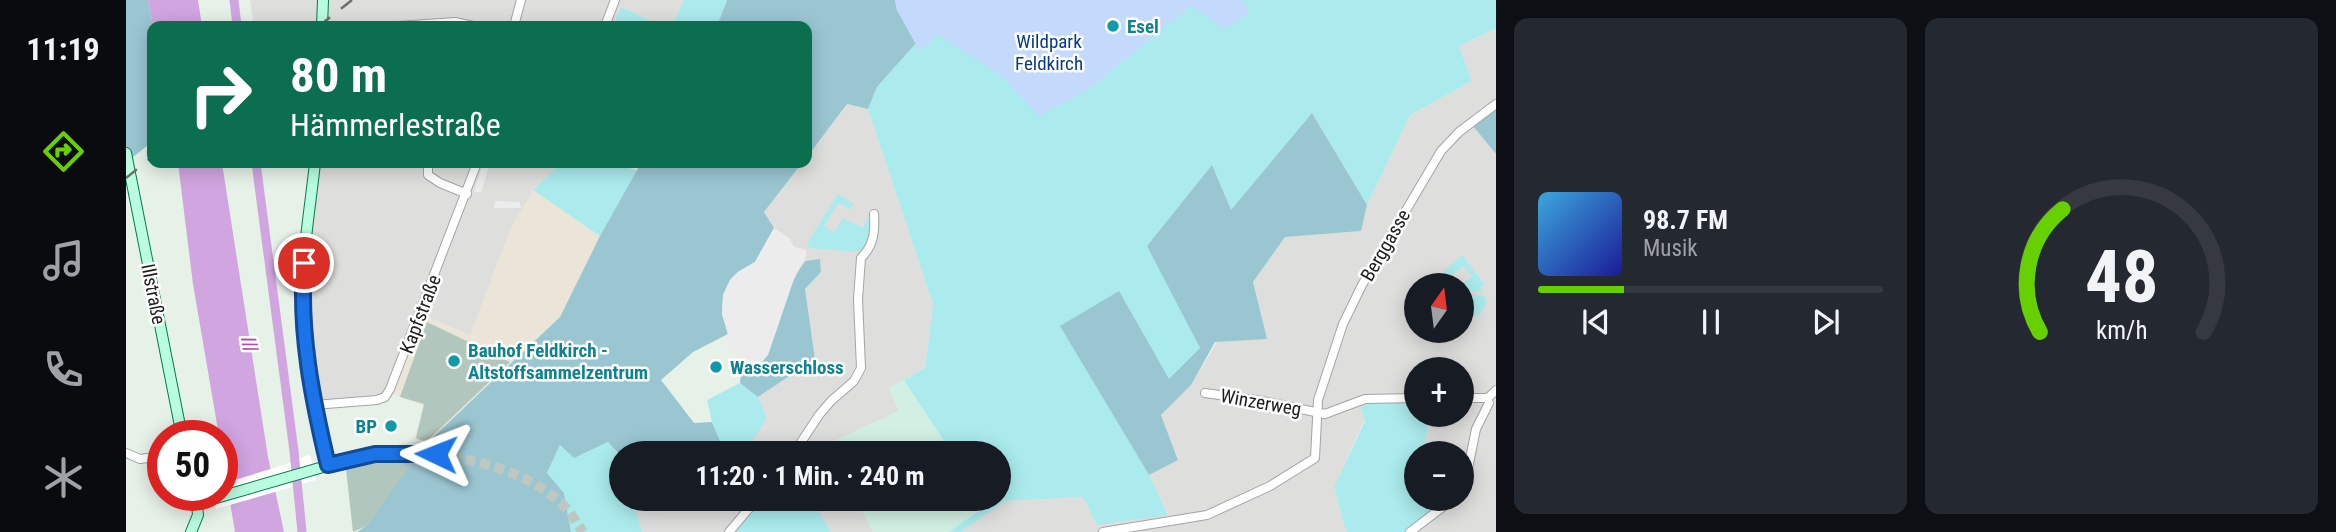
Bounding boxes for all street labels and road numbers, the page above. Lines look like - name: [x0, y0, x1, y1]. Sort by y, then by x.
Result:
- street label: Berggasse: [1356, 205, 1415, 285]
- street label: Illstraße: [136, 262, 171, 326]
- street label: Kapfstraße: [395, 271, 446, 357]
- street label: Winzerweg: [1219, 384, 1303, 421]

